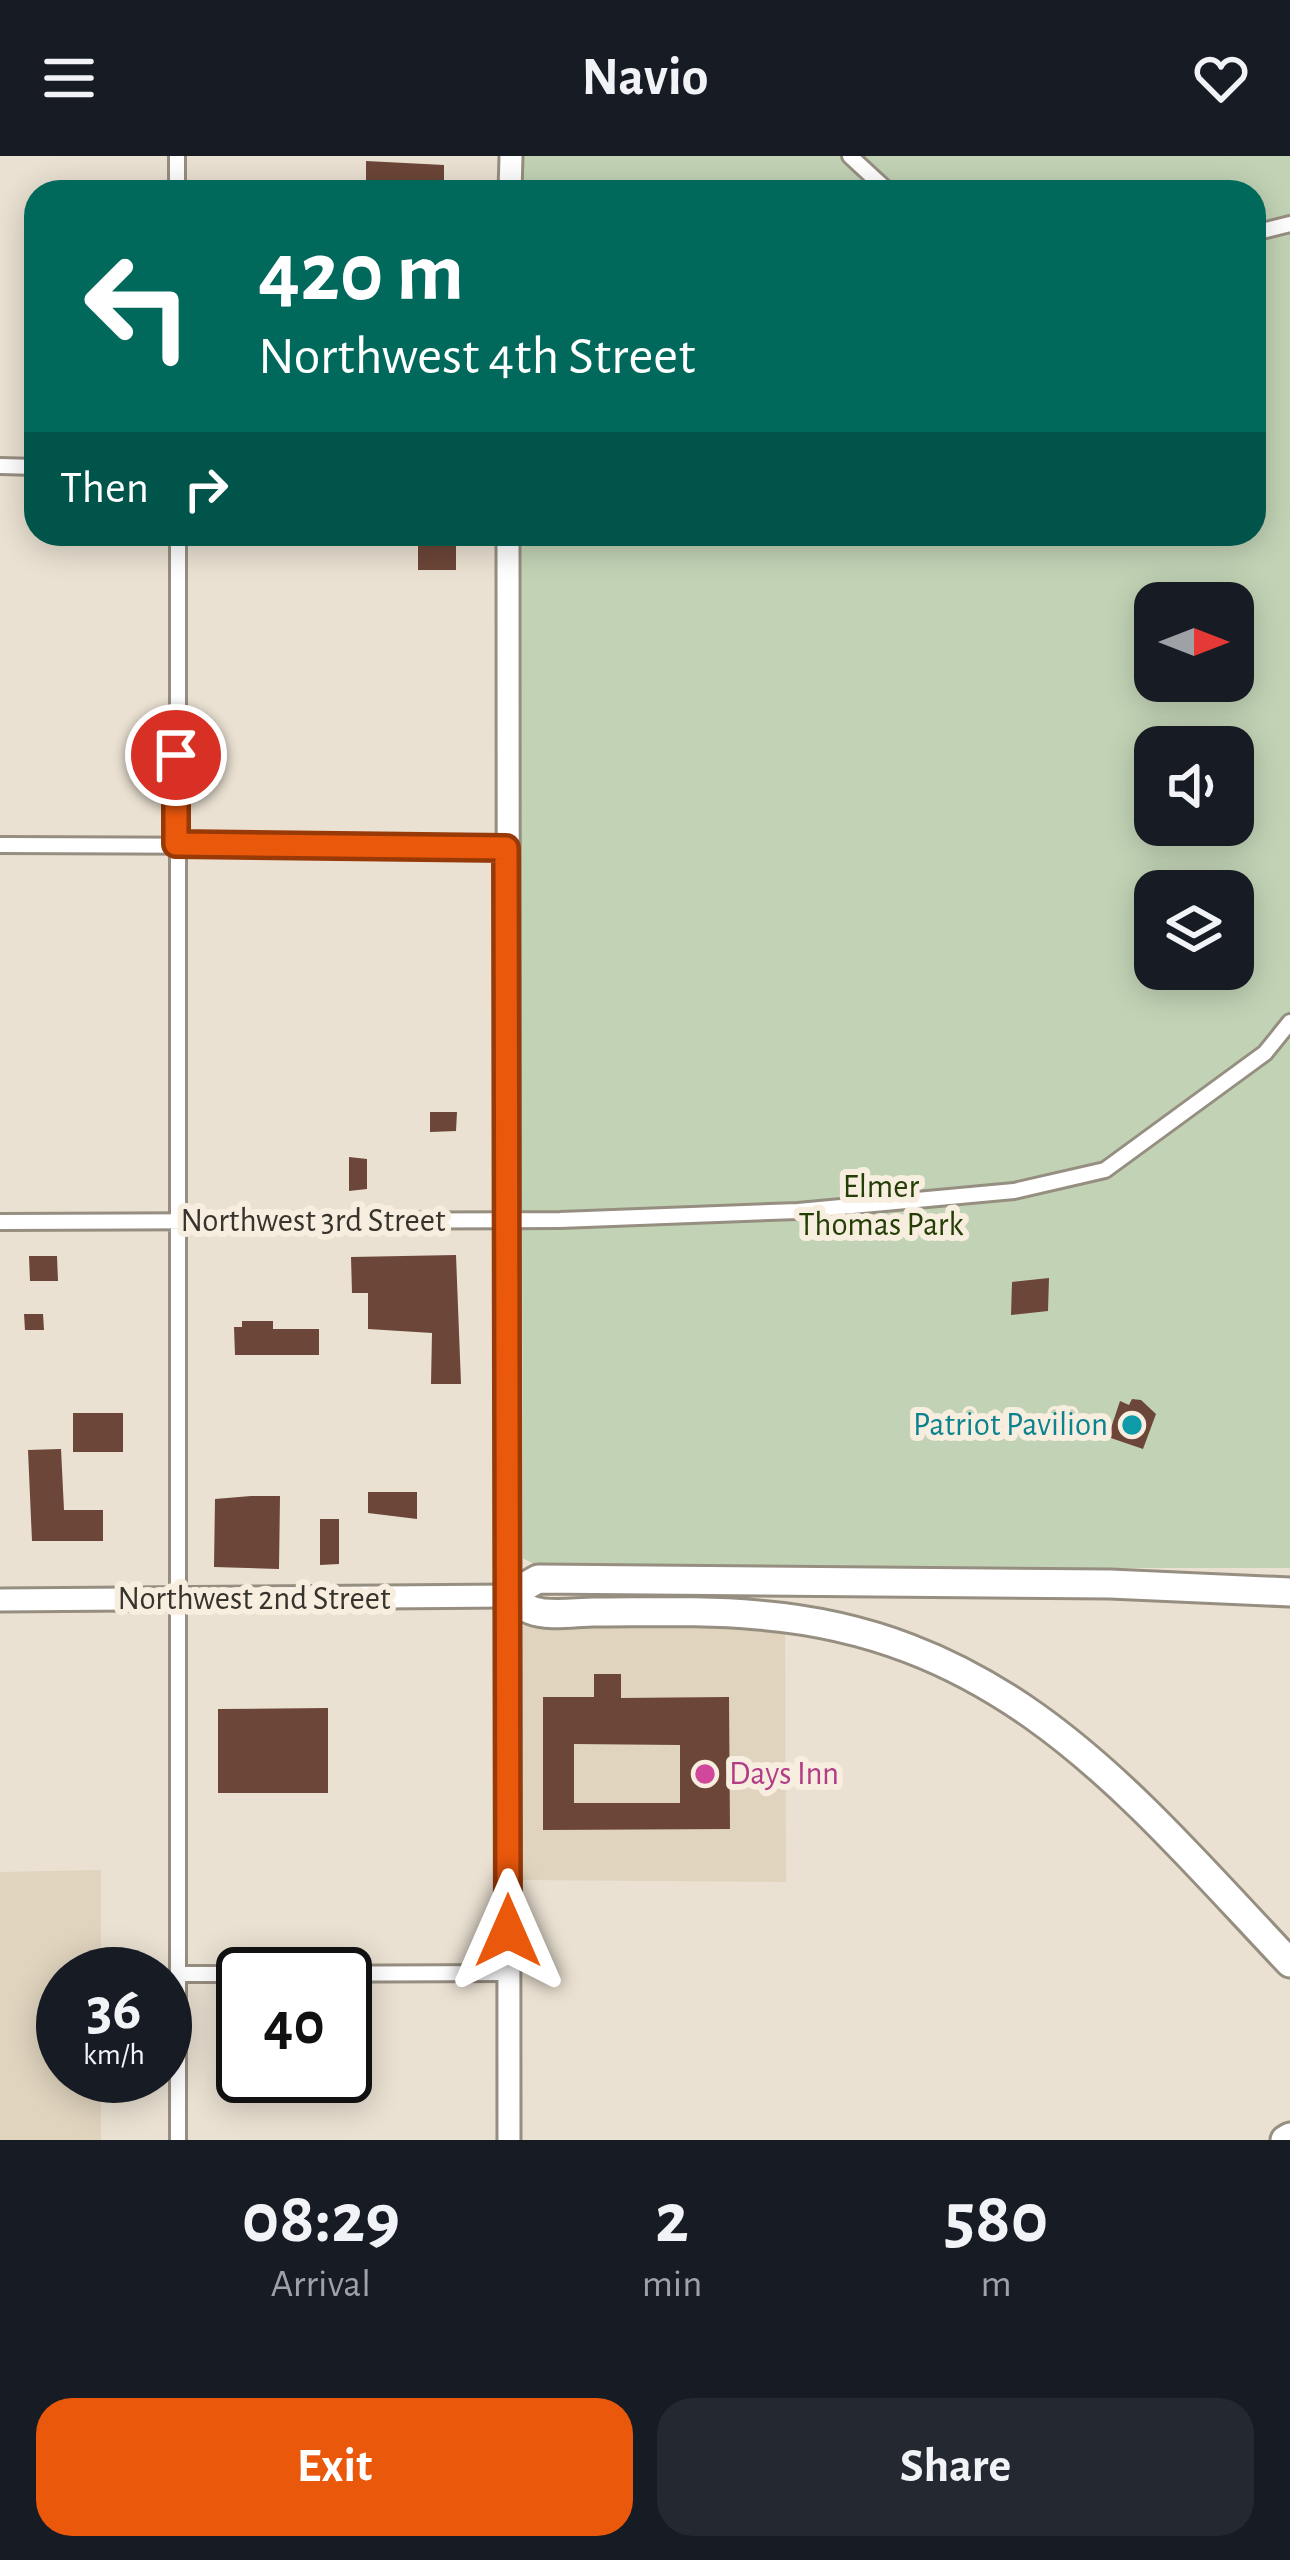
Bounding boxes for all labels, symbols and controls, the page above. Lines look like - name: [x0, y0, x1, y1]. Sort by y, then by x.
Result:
- icon: menu: [36, 45, 102, 111]
- icon: heart: [1188, 45, 1254, 111]
- text: Navio: [581, 51, 709, 105]
- icon: left: [60, 228, 216, 384]
- text: 420 m: [258, 232, 464, 316]
- text: Northwest 4th Street: [258, 330, 695, 384]
- icon: right: [173, 456, 239, 522]
- text: Then: [60, 466, 149, 511]
- north arrow: [1134, 582, 1254, 702]
- map controls: [1134, 582, 1254, 990]
- pin: [125, 704, 227, 806]
- icon: arrive: [143, 722, 209, 788]
- button: sound: [1134, 726, 1254, 846]
- button: layers: [1134, 870, 1254, 990]
- park label: Elmer Thomas Park: [798, 1171, 964, 1242]
- street label: Northwest 3rd Street: [180, 1205, 446, 1238]
- place label: Patriot Pavilion: [913, 1409, 1108, 1442]
- marker: Patriot Pavilion: [1119, 1412, 1145, 1438]
- street label: Northwest 2nd Street: [118, 1583, 391, 1616]
- place label: Days Inn: [729, 1758, 839, 1791]
- marker: Days Inn: [692, 1761, 718, 1787]
- position arrow: [445, 1868, 571, 1994]
- speed limit sign: 40: [216, 1947, 372, 2103]
- text: 36: [87, 1980, 141, 2040]
- text: km/h: [83, 2040, 145, 2070]
- text: 08:29: [242, 2183, 400, 2255]
- text: 2: [655, 2183, 689, 2255]
- text: 580: [944, 2183, 1048, 2255]
- text: Arrival: [271, 2265, 371, 2304]
- text: min: [642, 2265, 702, 2304]
- text: m: [981, 2265, 1012, 2304]
- button: Exit: [36, 2398, 633, 2536]
- button: Share: [657, 2398, 1254, 2536]

